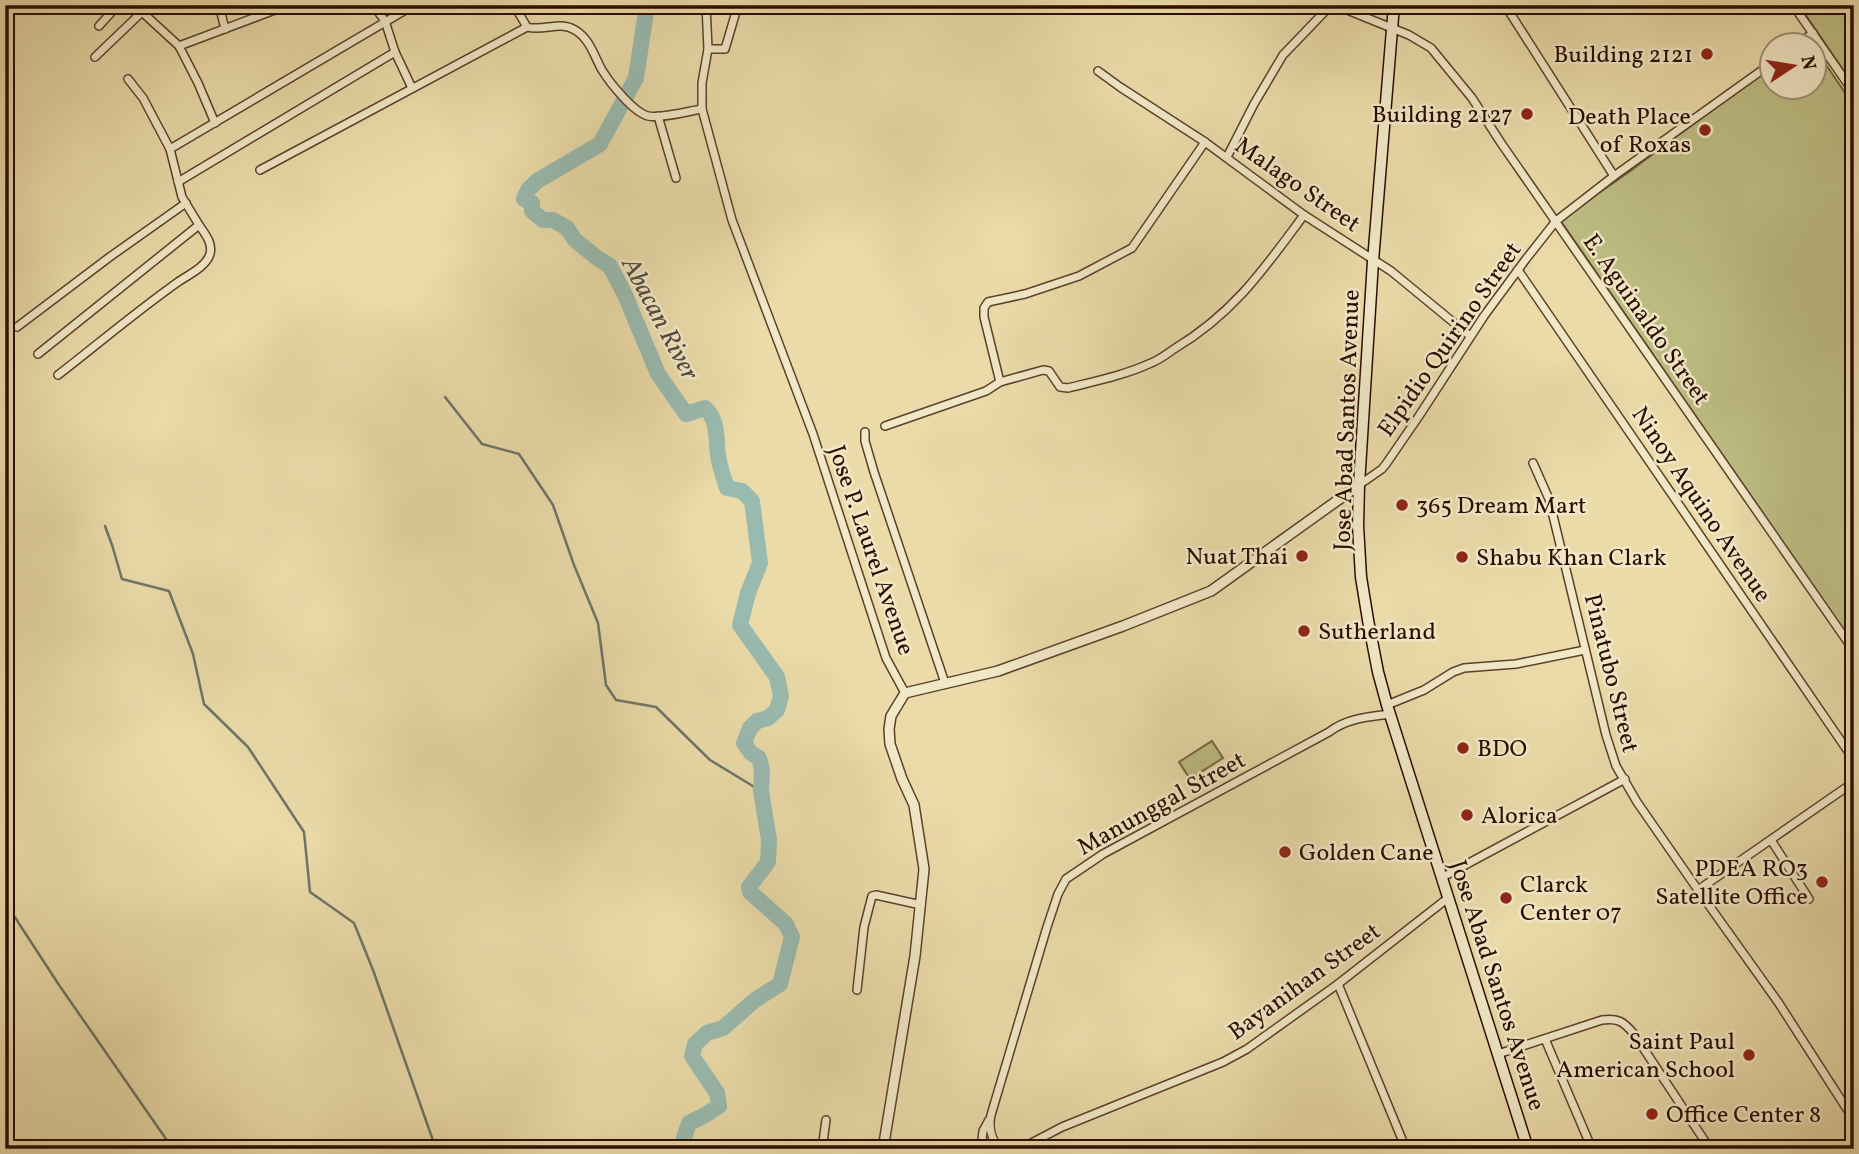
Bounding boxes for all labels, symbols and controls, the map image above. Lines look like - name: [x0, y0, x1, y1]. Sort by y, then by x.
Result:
- north arrow: [1758, 32, 1828, 102]
- place label: Building 2121: [1554, 39, 1693, 73]
- marker: Building 2121: [1699, 46, 1715, 62]
- text: N: [1794, 53, 1822, 73]
- place label: Building 2127: [1372, 99, 1513, 133]
- place label: Death Place of Roxas: [1568, 101, 1691, 163]
- marker: Building 2127: [1519, 106, 1535, 122]
- marker: Death Place of Roxas: [1697, 122, 1713, 138]
- street label: Malago Street: [1227, 130, 1366, 241]
- street label: E. Aguinaldo Street: [1573, 228, 1717, 413]
- street label: Elpidio Quirino Street: [1370, 236, 1531, 445]
- water label: Abacan River: [611, 250, 707, 387]
- street label: Jose Abad Santos Avenue: [1326, 289, 1370, 551]
- street label: Ninoy Aquino Avenue: [1622, 400, 1779, 610]
- street label: Jose P. Laurel Avenue: [818, 441, 922, 660]
- place label: 365 Dream Mart: [1416, 490, 1587, 524]
- marker: 365 Dream Mart: [1394, 497, 1410, 513]
- place label: Nuat Thai: [1186, 541, 1288, 575]
- place label: Shabu Khan Clark: [1476, 542, 1667, 576]
- marker: Nuat Thai: [1294, 548, 1310, 564]
- marker: Shabu Khan Clark: [1454, 549, 1470, 565]
- street label: Pinatubo Street: [1574, 590, 1646, 757]
- place label: Sutherland: [1318, 616, 1436, 650]
- marker: Sutherland: [1296, 623, 1312, 639]
- place label: BDO: [1477, 733, 1527, 767]
- marker: BDO: [1455, 740, 1471, 756]
- street label: Manunggal Street: [1072, 744, 1252, 865]
- place label: Alorica: [1481, 800, 1558, 834]
- marker: Alorica: [1459, 807, 1475, 823]
- place label: Golden Cane: [1299, 837, 1434, 871]
- marker: Golden Cane: [1277, 844, 1293, 860]
- place label: PDEA RO3 Satellite Office: [1655, 853, 1808, 915]
- street label: Jose Abad Santos Avenue: [1440, 856, 1553, 1115]
- place label: Clarck Center 07: [1520, 869, 1622, 931]
- marker: PDEA RO3 Satellite Office: [1814, 874, 1830, 890]
- marker: Clarck Center 07: [1498, 890, 1514, 906]
- street label: Bayanihan Street: [1222, 916, 1388, 1050]
- place label: Saint Paul American School: [1556, 1026, 1735, 1088]
- marker: Saint Paul American School: [1741, 1047, 1757, 1063]
- place label: Office Center 8: [1666, 1099, 1821, 1133]
- marker: Office Center 8: [1644, 1106, 1660, 1122]

